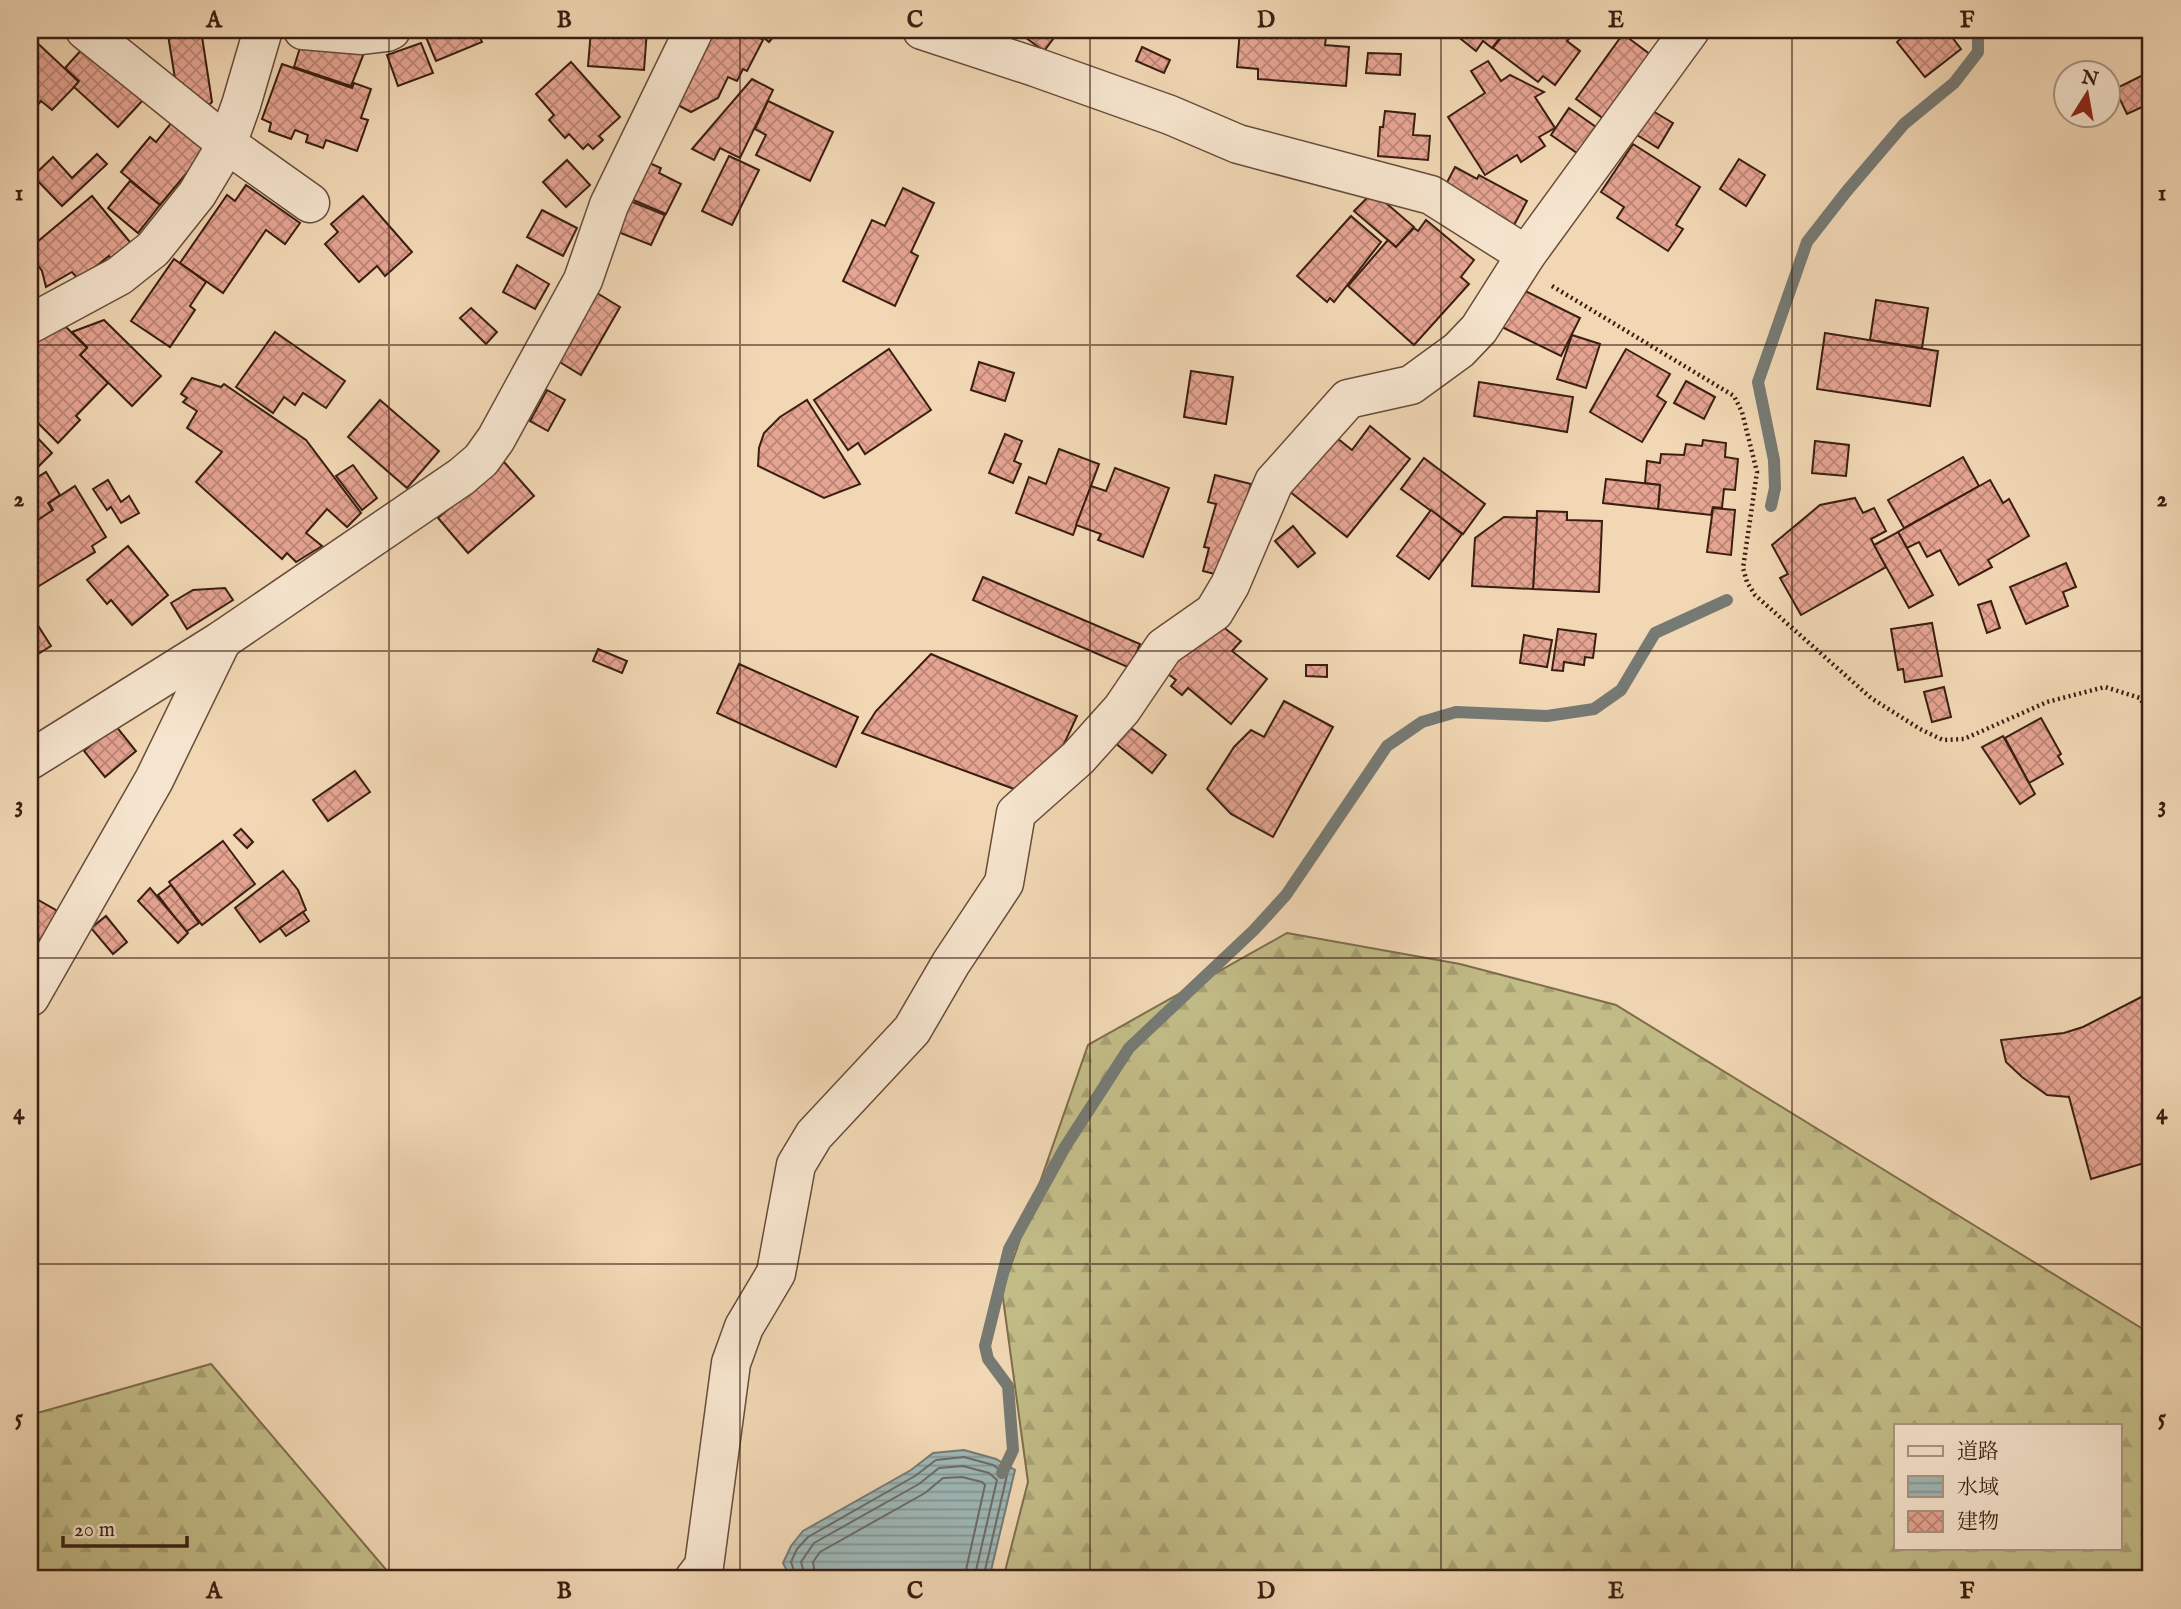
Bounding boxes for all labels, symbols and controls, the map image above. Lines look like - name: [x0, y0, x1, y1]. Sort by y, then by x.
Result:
- text: A: [205, 6, 223, 35]
- text: B: [556, 6, 572, 35]
- text: C: [907, 6, 924, 35]
- text: D: [1257, 6, 1275, 35]
- text: E: [1608, 6, 1624, 35]
- text: F: [1960, 6, 1975, 35]
- north arrow: [2052, 60, 2122, 130]
- text: N: [2079, 66, 2101, 93]
- text: 1: [15, 179, 23, 208]
- text: 1: [2158, 179, 2166, 208]
- text: 2: [14, 485, 25, 514]
- text: 2: [2157, 485, 2168, 514]
- text: 3: [15, 791, 23, 820]
- text: 3: [2158, 791, 2166, 820]
- text: 4: [13, 1098, 25, 1127]
- text: 4: [2156, 1098, 2168, 1127]
- text: 5: [15, 1404, 24, 1433]
- text: 5: [2158, 1404, 2167, 1433]
- legend: [1894, 1424, 2122, 1550]
- text: 道路: [1957, 1439, 1999, 1466]
- text: 水域: [1957, 1475, 1999, 1502]
- scale bar: [63, 1504, 187, 1548]
- text: 建物: [1957, 1509, 1999, 1536]
- text: 20 m: [74, 1517, 115, 1544]
- text: A: [205, 1577, 223, 1606]
- text: B: [556, 1577, 572, 1606]
- text: C: [907, 1577, 924, 1606]
- text: D: [1257, 1577, 1275, 1606]
- text: E: [1608, 1577, 1624, 1606]
- text: F: [1960, 1577, 1975, 1606]

